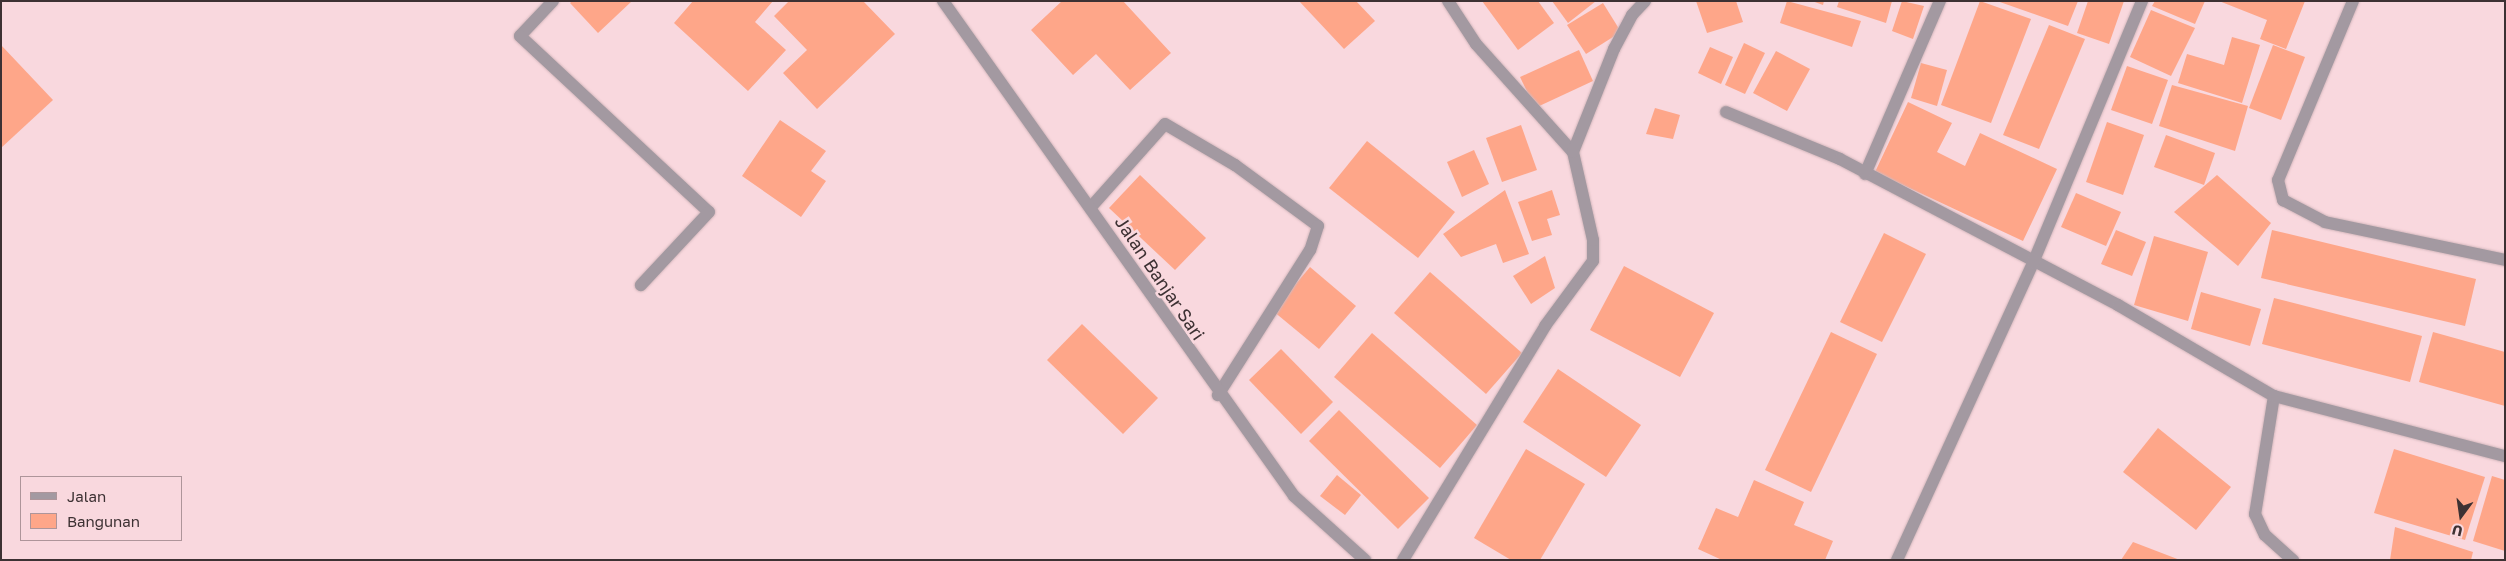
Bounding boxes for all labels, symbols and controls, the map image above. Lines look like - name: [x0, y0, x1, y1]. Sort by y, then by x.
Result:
- street label: Jalan Banjar Sari: [1111, 212, 1209, 344]
- legend: [20, 476, 182, 541]
- text: Jalan: [67, 487, 106, 505]
- north arrow: [2436, 491, 2486, 541]
- text: Bangunan: [67, 512, 140, 530]
- text: U: [2450, 522, 2464, 541]

